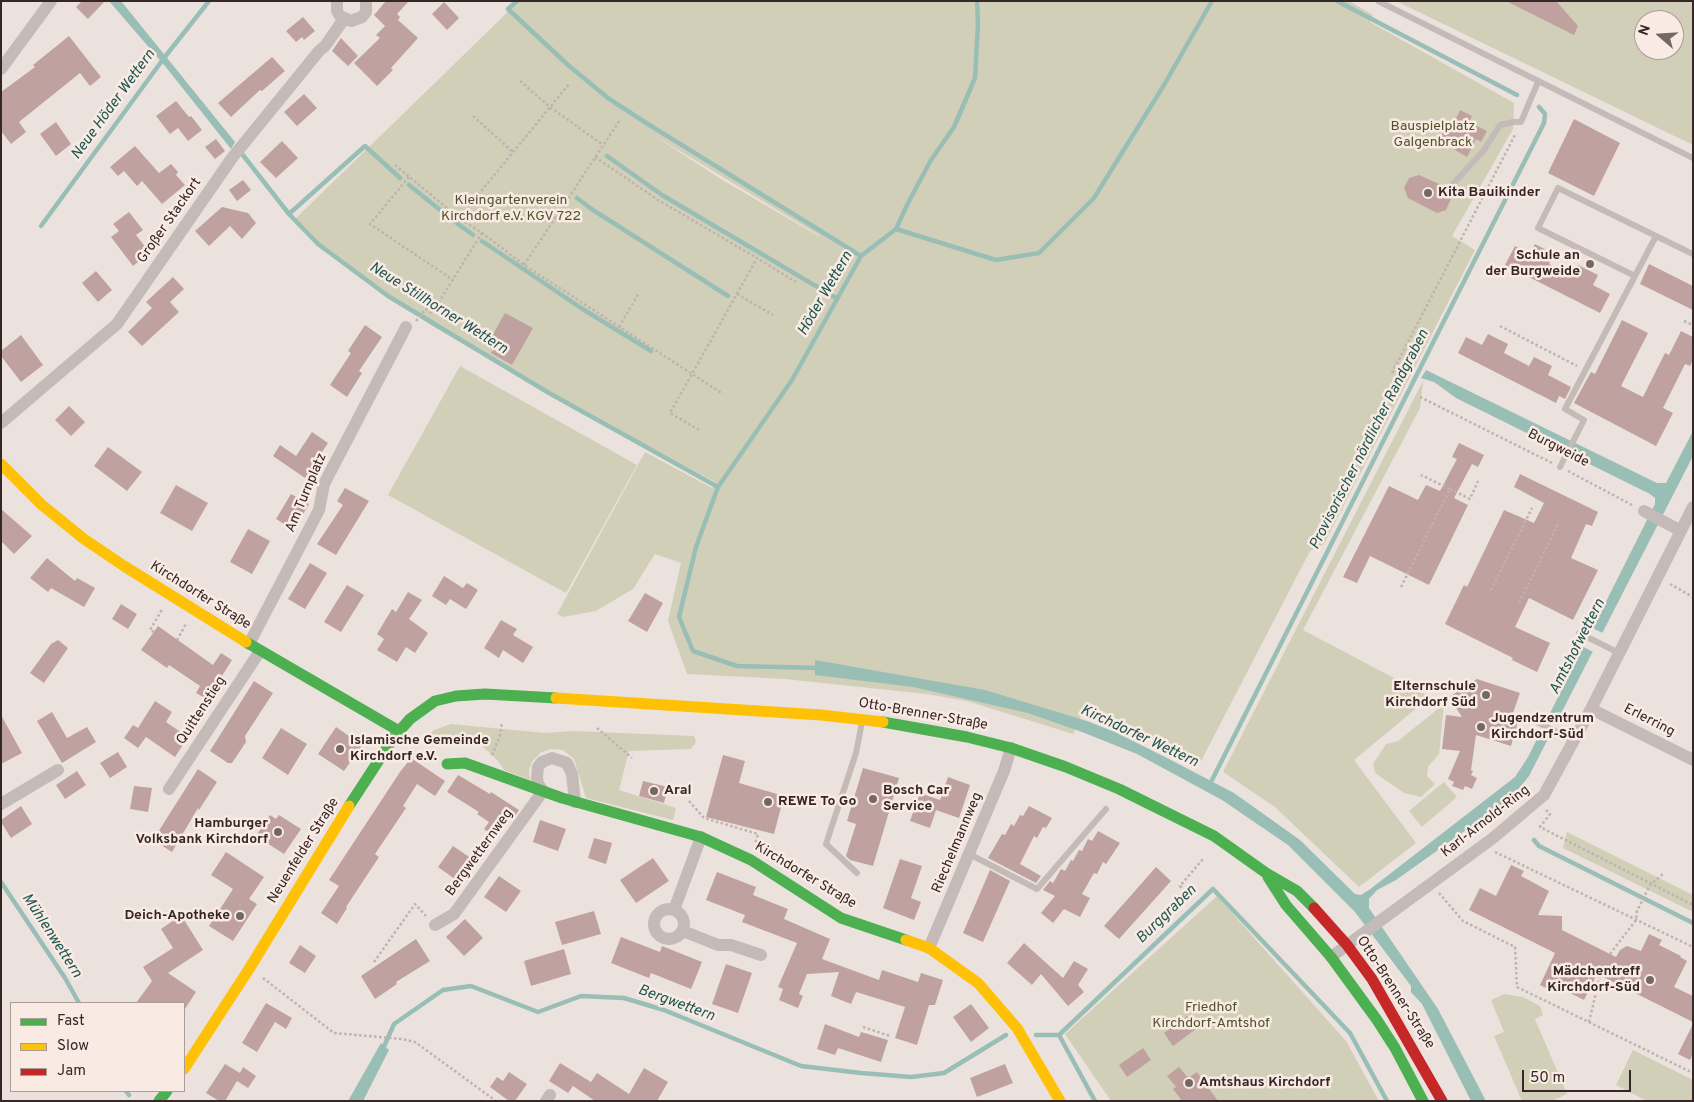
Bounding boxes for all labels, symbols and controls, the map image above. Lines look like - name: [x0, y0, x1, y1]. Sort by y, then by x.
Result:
- north arrow: [1634, 10, 1684, 60]
- text: N: [1636, 23, 1655, 38]
- water label: Neue Höder Wettern: [68, 47, 160, 163]
- park label: Bauspielplatz Galgenbrack: [1391, 119, 1475, 152]
- street label: Großer Stackort: [134, 175, 206, 267]
- place label: Kita Bauikinder: [1438, 185, 1540, 201]
- marker: Kita Bauikinder: [1422, 187, 1434, 199]
- park label: Kleingartenverein Kirchdorf e.V. KGV 722: [441, 193, 581, 226]
- place label: Schule an der Burgweide: [1485, 248, 1580, 280]
- water label: Höder Wettern: [795, 249, 857, 339]
- marker: Schule an der Burgweide: [1584, 258, 1596, 270]
- water label: Neue Stillhorner Wettern: [365, 259, 511, 359]
- water label: Provisorischer nördlicher Randgraben: [1306, 327, 1434, 553]
- street label: Burgweide: [1525, 426, 1591, 472]
- street label: Am Turnplatz: [283, 451, 331, 535]
- street label: Kirchdorfer Straße: [147, 558, 253, 634]
- water label: Amtshofwettern: [1546, 596, 1610, 698]
- street label: Quittenstieg: [174, 674, 230, 748]
- place label: Elternschule Kirchdorf Süd: [1385, 679, 1476, 712]
- marker: Elternschule Kirchdorf Süd: [1480, 689, 1492, 701]
- street label: Otto-Brenner-Straße: [857, 695, 989, 735]
- street label: Erlerring: [1621, 701, 1677, 741]
- water label: Kirchdorfer Wettern: [1077, 702, 1201, 772]
- place label: Jugendzentrum Kirchdorf-Süd: [1491, 711, 1594, 744]
- marker: Jugendzentrum Kirchdorf-Süd: [1475, 721, 1487, 733]
- place label: Islamische Gemeinde Kirchdorf e.V.: [350, 733, 489, 766]
- marker: Islamische Gemeinde Kirchdorf e.V.: [334, 743, 346, 755]
- street label: Karl-Arnold-Ring: [1438, 782, 1534, 862]
- place label: Aral: [664, 783, 692, 799]
- place label: Bosch Car Service: [883, 783, 949, 816]
- marker: Aral: [648, 785, 660, 797]
- street label: Riechelmannweg: [929, 790, 987, 896]
- marker: Bosch Car Service: [867, 793, 879, 805]
- place label: REWE To Go: [778, 794, 856, 810]
- street label: Neuenfelder Straße: [265, 795, 343, 907]
- marker: REWE To Go: [762, 796, 774, 808]
- street label: Bergwetternweg: [443, 806, 517, 900]
- place label: Hamburger Volksbank Kirchdorf: [136, 816, 268, 849]
- marker: Hamburger Volksbank Kirchdorf: [272, 826, 284, 838]
- street label: Kirchdorfer Straße: [751, 839, 859, 913]
- water label: Burggraben: [1133, 882, 1201, 948]
- water label: Mühlenwettern: [17, 890, 85, 982]
- place label: Deich-Apotheke: [124, 908, 230, 924]
- marker: Deich-Apotheke: [234, 910, 246, 922]
- street label: Otto-Brenner-Straße: [1352, 934, 1438, 1052]
- place label: Mädchentreff Kirchdorf-Süd: [1547, 964, 1640, 996]
- marker: Mädchentreff Kirchdorf-Süd: [1644, 974, 1656, 986]
- water label: Bergwettern: [635, 982, 717, 1026]
- park label: Friedhof Kirchdorf-Amtshof: [1152, 1000, 1270, 1032]
- legend: [10, 1002, 185, 1092]
- text: Fast: [57, 1012, 85, 1031]
- text: Slow: [57, 1037, 89, 1056]
- scale bar: [1524, 1060, 1633, 1092]
- text: Jam: [57, 1062, 86, 1081]
- text: 50 m: [1530, 1069, 1565, 1088]
- place label: Amtshaus Kirchdorf: [1199, 1075, 1330, 1091]
- marker: Amtshaus Kirchdorf: [1183, 1077, 1195, 1089]

